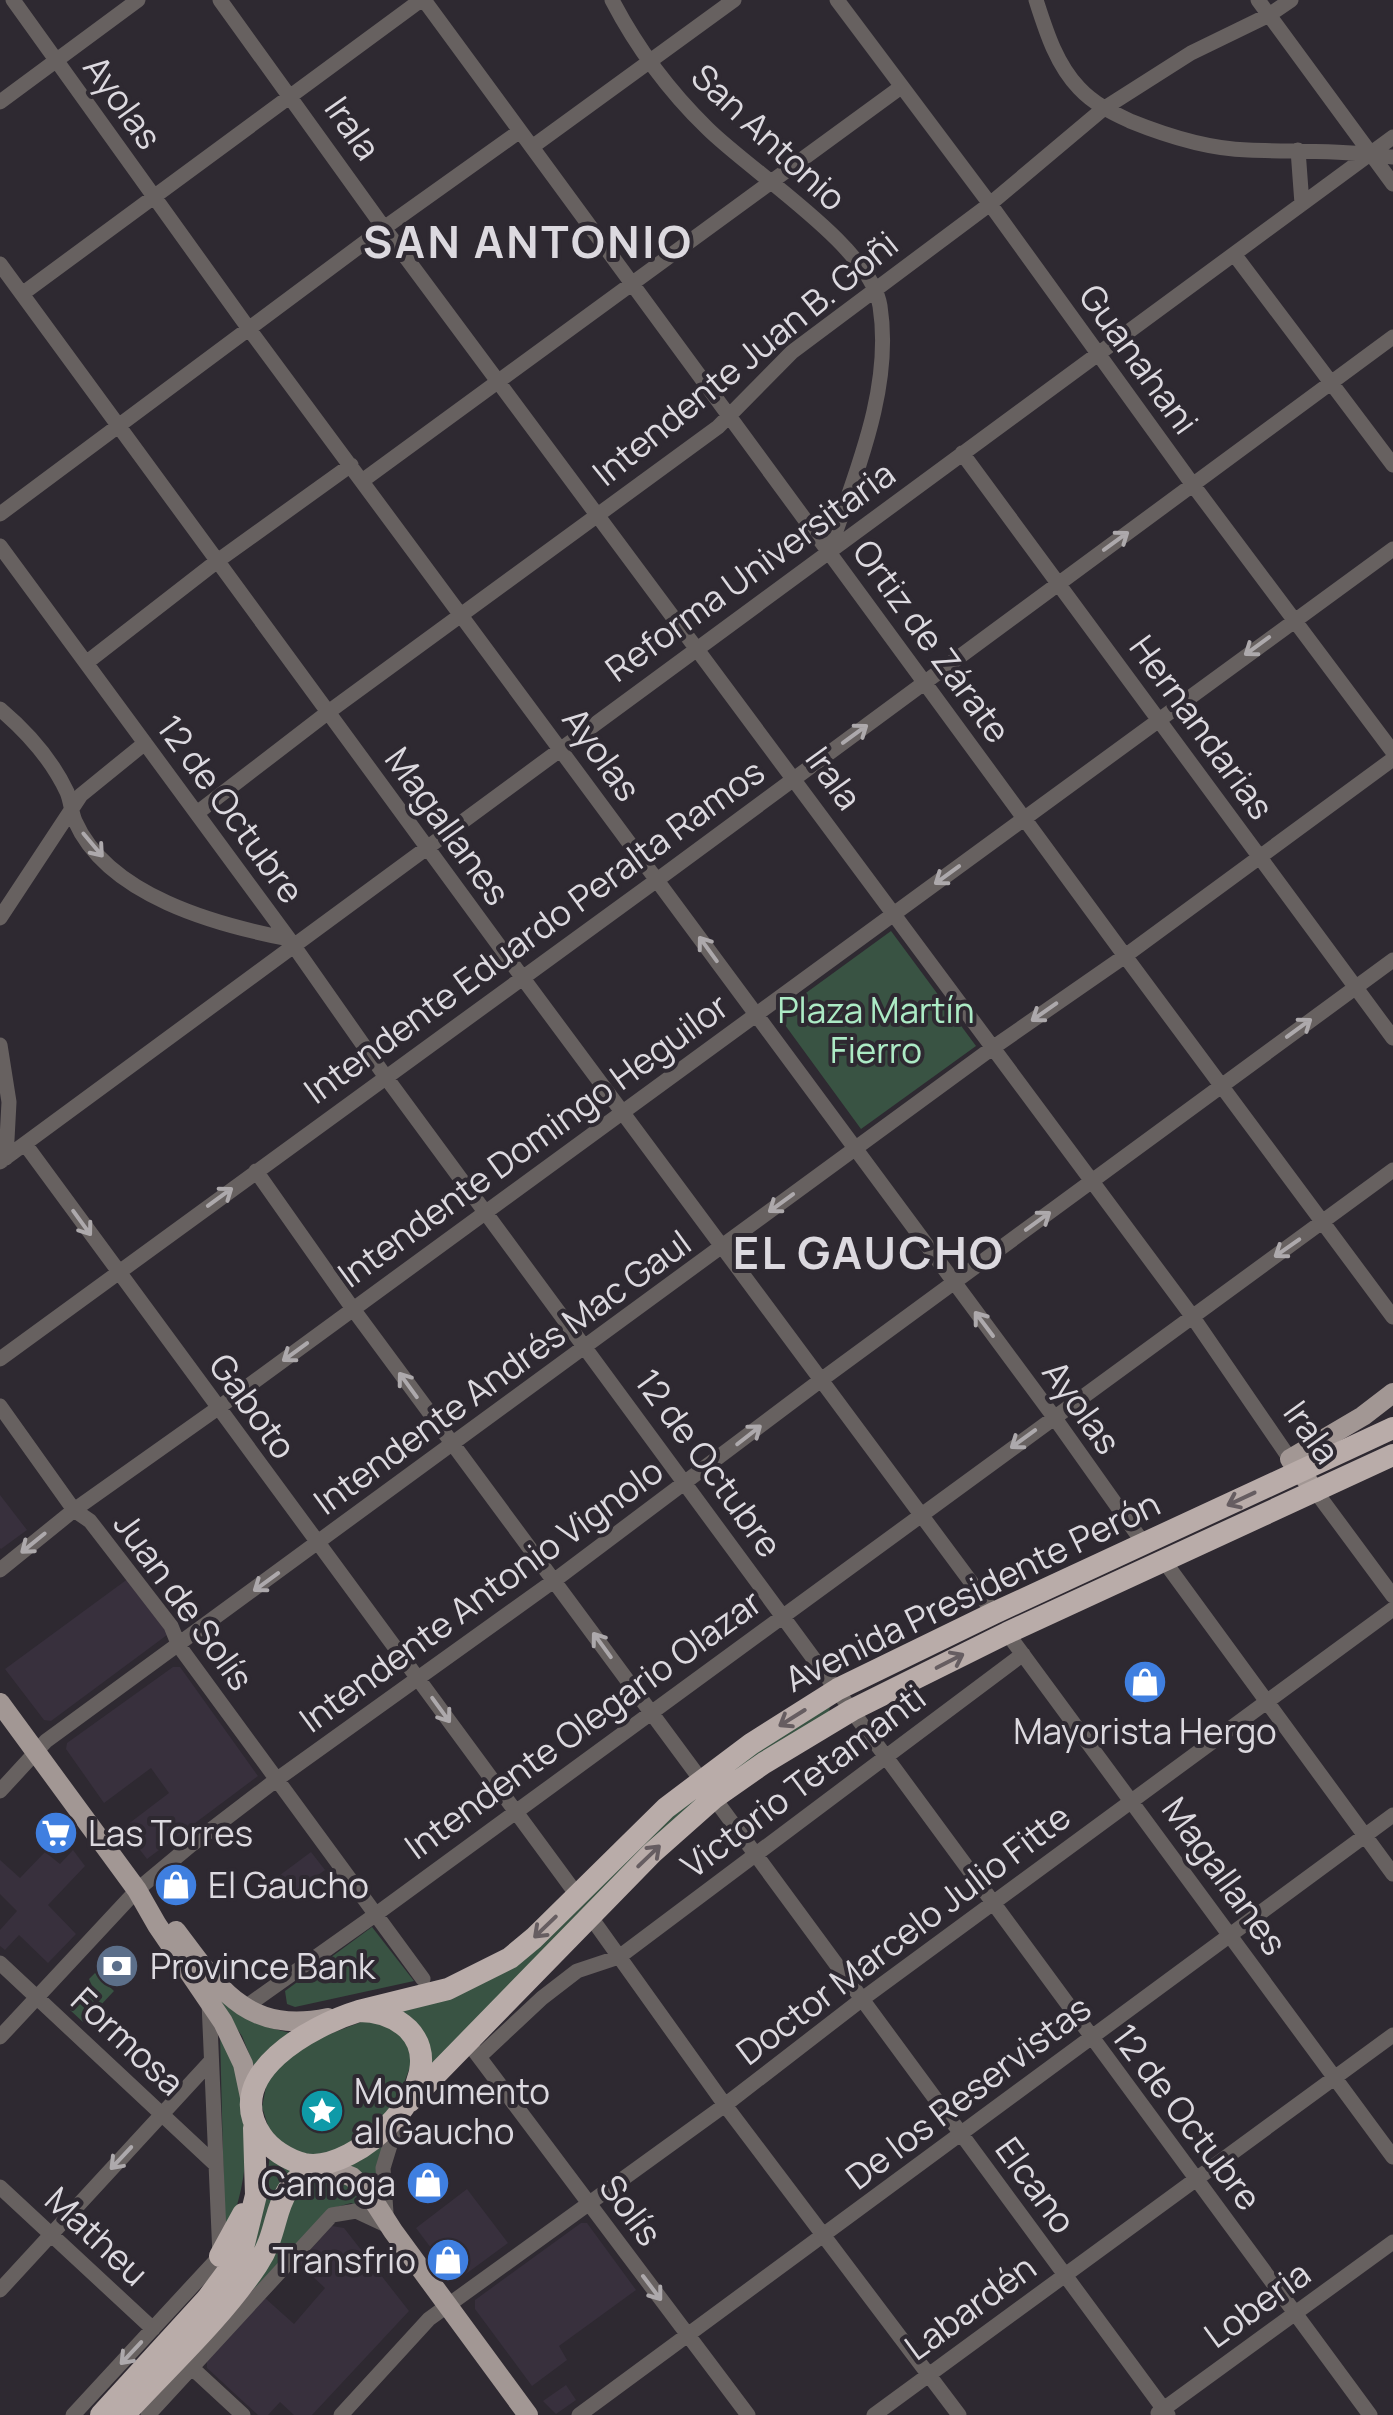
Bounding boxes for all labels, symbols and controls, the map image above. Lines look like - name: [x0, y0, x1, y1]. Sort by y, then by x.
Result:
- street label: Ayolas: [73, 45, 173, 159]
- street label: San Antonio: [681, 53, 857, 221]
- street label: Irala: [314, 87, 392, 169]
- district label: SAN ANTONIO: [363, 210, 693, 272]
- street label: Intendente Juan B. Goñi: [582, 220, 908, 496]
- street label: Guanahani: [1068, 274, 1210, 444]
- street label: Reforma Universitaria: [596, 450, 904, 692]
- street label: Ortiz de Zárate: [842, 530, 1022, 752]
- one-way arrow: [1102, 531, 1129, 552]
- street label: Hernandarias: [1119, 625, 1285, 829]
- one-way arrow: [1244, 636, 1271, 657]
- street label: Ayolas: [552, 697, 652, 811]
- street label: 12 de Octubre: [146, 705, 316, 913]
- one-way arrow: [841, 724, 868, 745]
- street label: Magallanes: [374, 737, 522, 915]
- street label: Irala: [795, 737, 873, 819]
- street label: Intendente Eduardo Peralta Ramos: [294, 748, 774, 1114]
- one-way arrow: [81, 832, 104, 857]
- one-way arrow: [933, 865, 961, 886]
- one-way arrow: [698, 936, 719, 963]
- street label: Intendente Domingo Heguilor: [328, 982, 738, 1298]
- park label: Plaza Martín Fierro: [777, 986, 975, 1074]
- one-way arrow: [1031, 1001, 1059, 1022]
- one-way arrow: [1285, 1017, 1312, 1038]
- one-way arrow: [206, 1187, 233, 1208]
- one-way arrow: [768, 1192, 795, 1213]
- one-way arrow: [71, 1209, 92, 1236]
- one-way arrow: [1024, 1211, 1052, 1232]
- street label: Intendente Andrés Mac Gaul: [304, 1219, 700, 1525]
- district label: EL GAUCHO: [733, 1221, 1005, 1283]
- one-way arrow: [1273, 1238, 1301, 1259]
- one-way arrow: [973, 1311, 994, 1338]
- one-way arrow: [282, 1341, 309, 1362]
- street label: Gaboto: [198, 1344, 308, 1468]
- street label: Ayolas: [1032, 1350, 1132, 1464]
- street label: 12 de Octubre: [624, 1359, 794, 1567]
- one-way arrow: [397, 1371, 418, 1399]
- street label: Irala: [1273, 1391, 1351, 1473]
- one-way arrow: [735, 1425, 762, 1446]
- one-way arrow: [1010, 1428, 1037, 1449]
- street label: Intendente Antonio Vignolo: [290, 1447, 672, 1743]
- street label: Avenida Presidente Perón: [776, 1479, 1168, 1703]
- one-way arrow: [1226, 1491, 1257, 1509]
- street label: Juan de Solís: [103, 1502, 265, 1700]
- one-way arrow: [20, 1532, 46, 1554]
- one-way arrow: [253, 1572, 280, 1593]
- street label: Intendente Olegario Olazar: [395, 1578, 771, 1870]
- one-way arrow: [592, 1632, 613, 1659]
- one-way arrow: [934, 1651, 964, 1670]
- shop icon: Mayorista Hergo: [1122, 1659, 1168, 1705]
- street label: Victorio Tetamanti: [671, 1673, 935, 1889]
- one-way arrow: [430, 1696, 451, 1723]
- place label: Mayorista Hergo: [1013, 1707, 1277, 1755]
- one-way arrow: [778, 1708, 807, 1728]
- street label: Magallanes: [1151, 1787, 1299, 1965]
- street label: Doctor Marcelo Julio Fitte: [726, 1792, 1080, 2076]
- place label: Las Torres: [88, 1809, 253, 1857]
- supermarket icon: Las Torres: [33, 1810, 79, 1856]
- one-way arrow: [637, 1844, 661, 1868]
- place label: El Gaucho: [208, 1861, 369, 1909]
- shop icon: El Gaucho: [153, 1862, 199, 1908]
- one-way arrow: [533, 1915, 558, 1938]
- place label: Province Bank: [150, 1942, 377, 1990]
- bank icon: Province Bank: [94, 1943, 140, 1989]
- street label: Formosa: [61, 1976, 195, 2106]
- street label: De los Reservistas: [836, 1984, 1100, 2200]
- street label: 12 de Octubre: [1101, 2014, 1273, 2220]
- place label: Monumento al Gaucho: [354, 2067, 550, 2155]
- place icon: Monumento al Gaucho: [299, 2088, 345, 2134]
- street label: Elcano: [985, 2127, 1087, 2243]
- one-way arrow: [110, 2145, 133, 2170]
- place label: Camoga: [261, 2159, 396, 2207]
- shop icon: Camoga: [405, 2160, 451, 2206]
- street label: Solís: [589, 2165, 673, 2255]
- street label: Matheu: [35, 2176, 159, 2296]
- place label: Transfrio: [272, 2236, 416, 2284]
- shop icon: Transfrio: [425, 2237, 471, 2283]
- street label: Labardén: [895, 2243, 1045, 2371]
- street label: Loberia: [1194, 2249, 1320, 2359]
- one-way arrow: [642, 2274, 663, 2301]
- one-way arrow: [120, 2340, 143, 2365]

